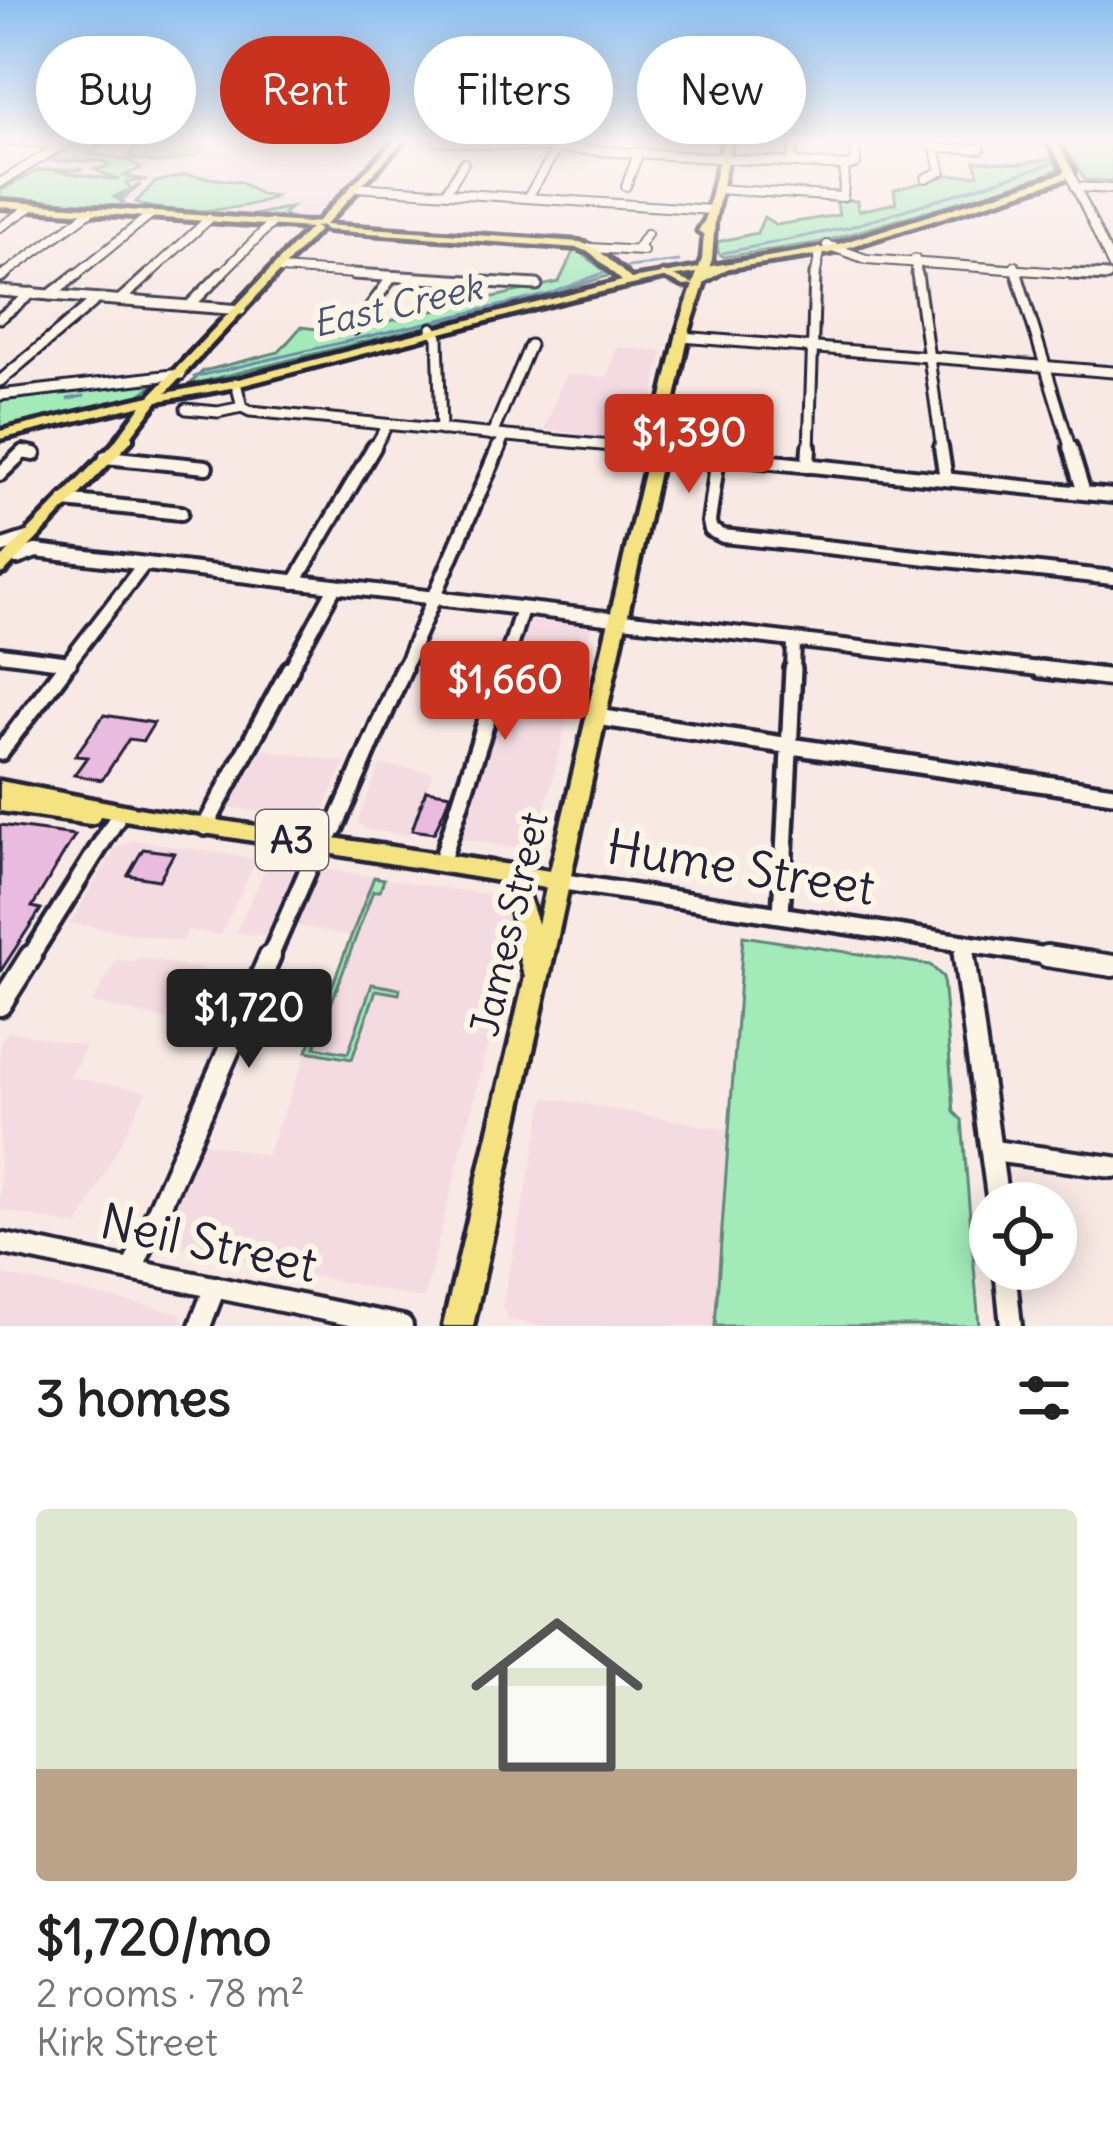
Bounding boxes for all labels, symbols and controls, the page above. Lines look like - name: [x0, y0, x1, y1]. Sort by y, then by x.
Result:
- chip: Buy: [36, 36, 196, 144]
- chip: Rent: [220, 36, 390, 144]
- chip: Filters: [414, 36, 613, 144]
- chip: New: [637, 36, 806, 144]
- water label: East Creek: [308, 264, 489, 347]
- pin: $1,390: [591, 394, 787, 496]
- text: $1,390: [632, 408, 746, 457]
- pin: $1,660: [407, 641, 603, 743]
- text: $1,660: [447, 655, 563, 704]
- street label: James Street: [460, 807, 559, 1041]
- road number: A3: [256, 810, 328, 870]
- street label: Hume Street: [603, 816, 879, 918]
- pin: $1,720: [151, 969, 347, 1071]
- text: $1,720: [194, 983, 304, 1032]
- map controls: [969, 1182, 1077, 1290]
- button: locate: [969, 1182, 1077, 1290]
- street label: Neil Street: [95, 1191, 323, 1295]
- icon: filters: [1011, 1365, 1077, 1431]
- text: 3 homes: [36, 1366, 231, 1430]
- icon: home: [449, 1587, 665, 1803]
- text: $1,720/mo: [36, 1905, 272, 1969]
- text: 2 rooms · 78 m²: [36, 1969, 305, 2018]
- text: Kirk Street: [36, 2018, 218, 2067]

